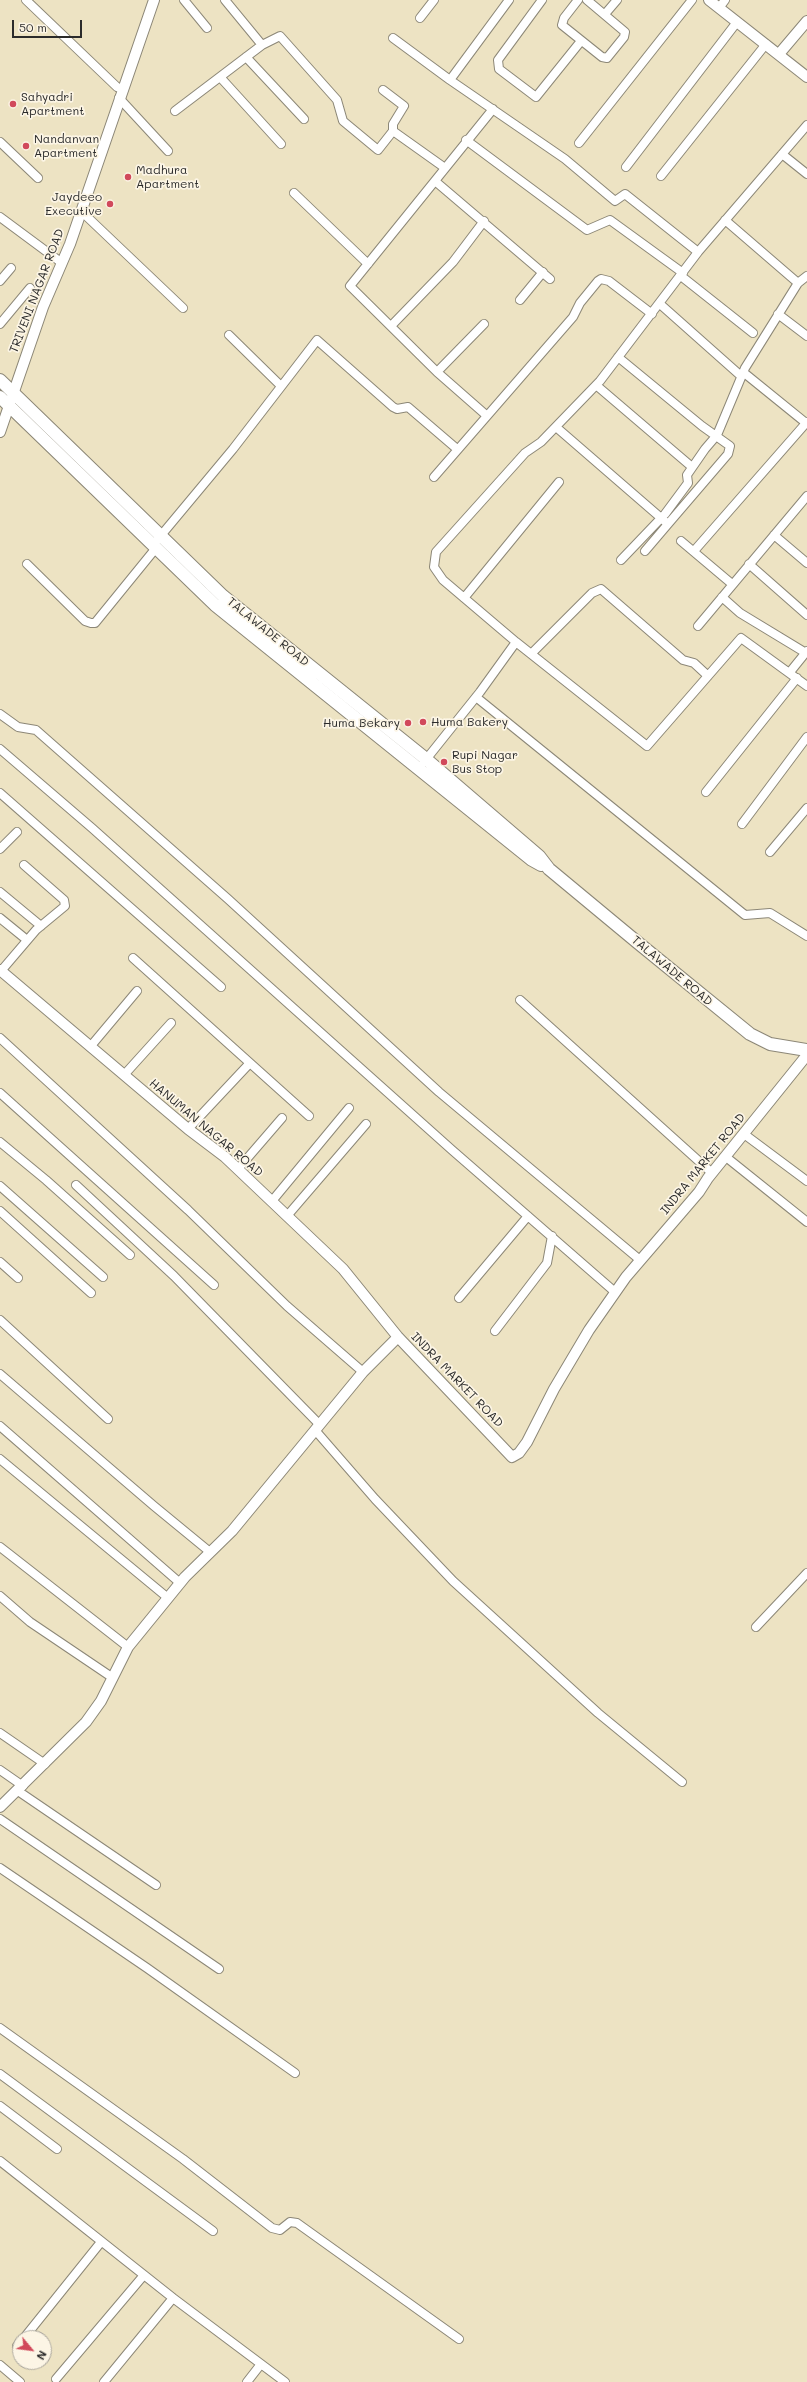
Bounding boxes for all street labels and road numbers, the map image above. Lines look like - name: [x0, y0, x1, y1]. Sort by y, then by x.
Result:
- street label: TRIVENI NAGAR ROAD: [7, 227, 67, 355]
- street label: TALAWADE ROAD: [224, 595, 312, 669]
- street label: TALAWADE ROAD: [629, 933, 715, 1009]
- street label: HANUMAN NAGAR ROAD: [146, 1076, 266, 1180]
- street label: INDRA MARKET ROAD: [658, 1110, 748, 1218]
- street label: INDRA MARKET ROAD: [408, 1330, 506, 1430]

